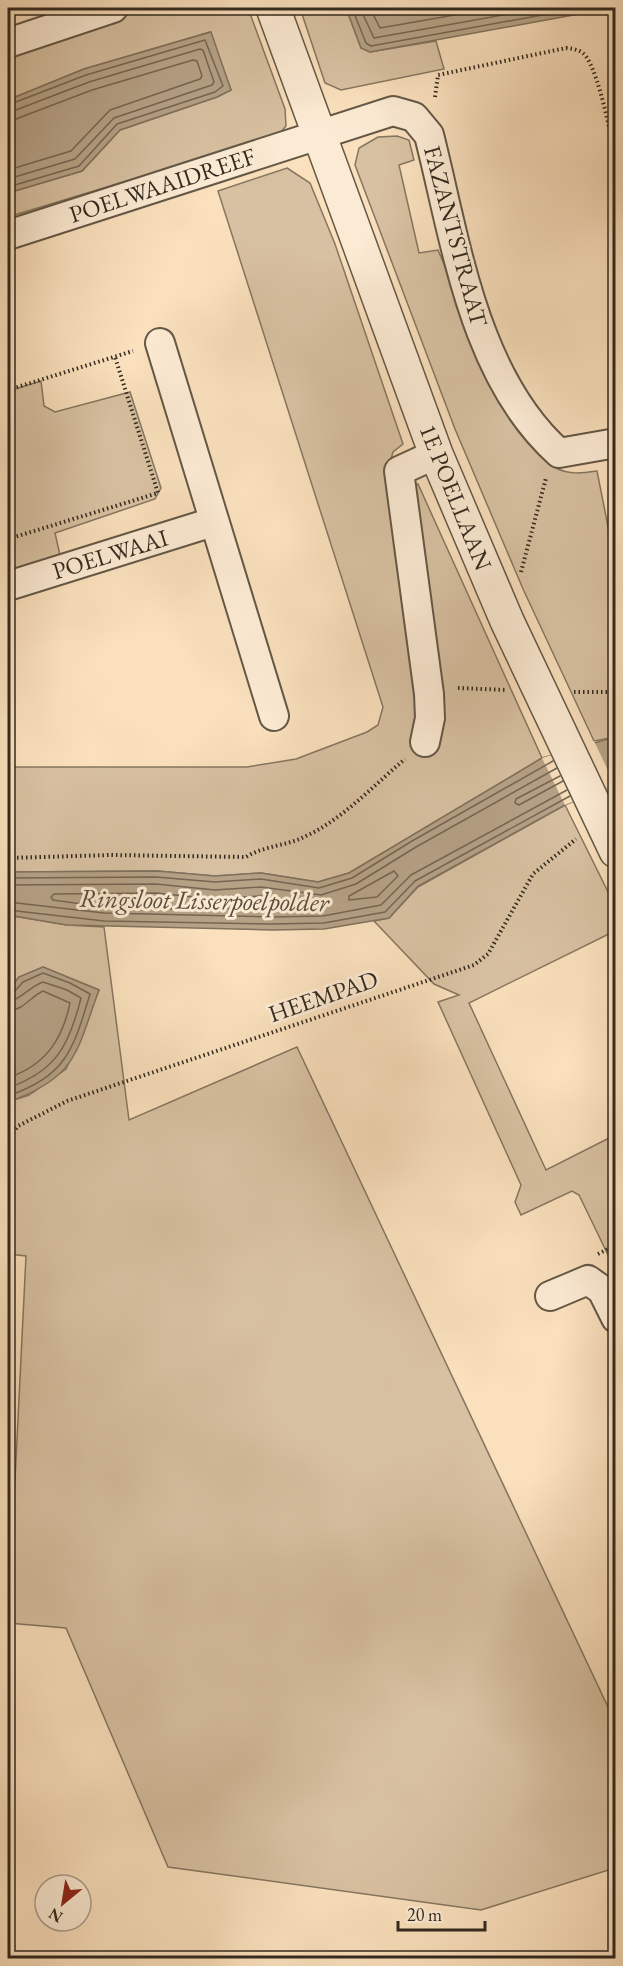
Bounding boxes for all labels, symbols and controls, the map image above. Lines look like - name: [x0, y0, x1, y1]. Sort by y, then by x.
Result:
- street label: POELWAAIDREEF: [65, 140, 259, 230]
- street label: FAZANTSTRAAT: [417, 142, 495, 331]
- street label: 1E POELLAAN: [413, 419, 499, 575]
- street label: POELWAAI: [48, 522, 172, 586]
- water label: Ringsloot Lisserpoelpolder: [79, 881, 330, 919]
- street label: HEEMPAD: [264, 963, 382, 1029]
- north arrow: [33, 1873, 93, 1933]
- scale bar: [398, 1894, 485, 1932]
- text: N: [45, 1903, 67, 1928]
- text: 20 m: [407, 1903, 442, 1926]

